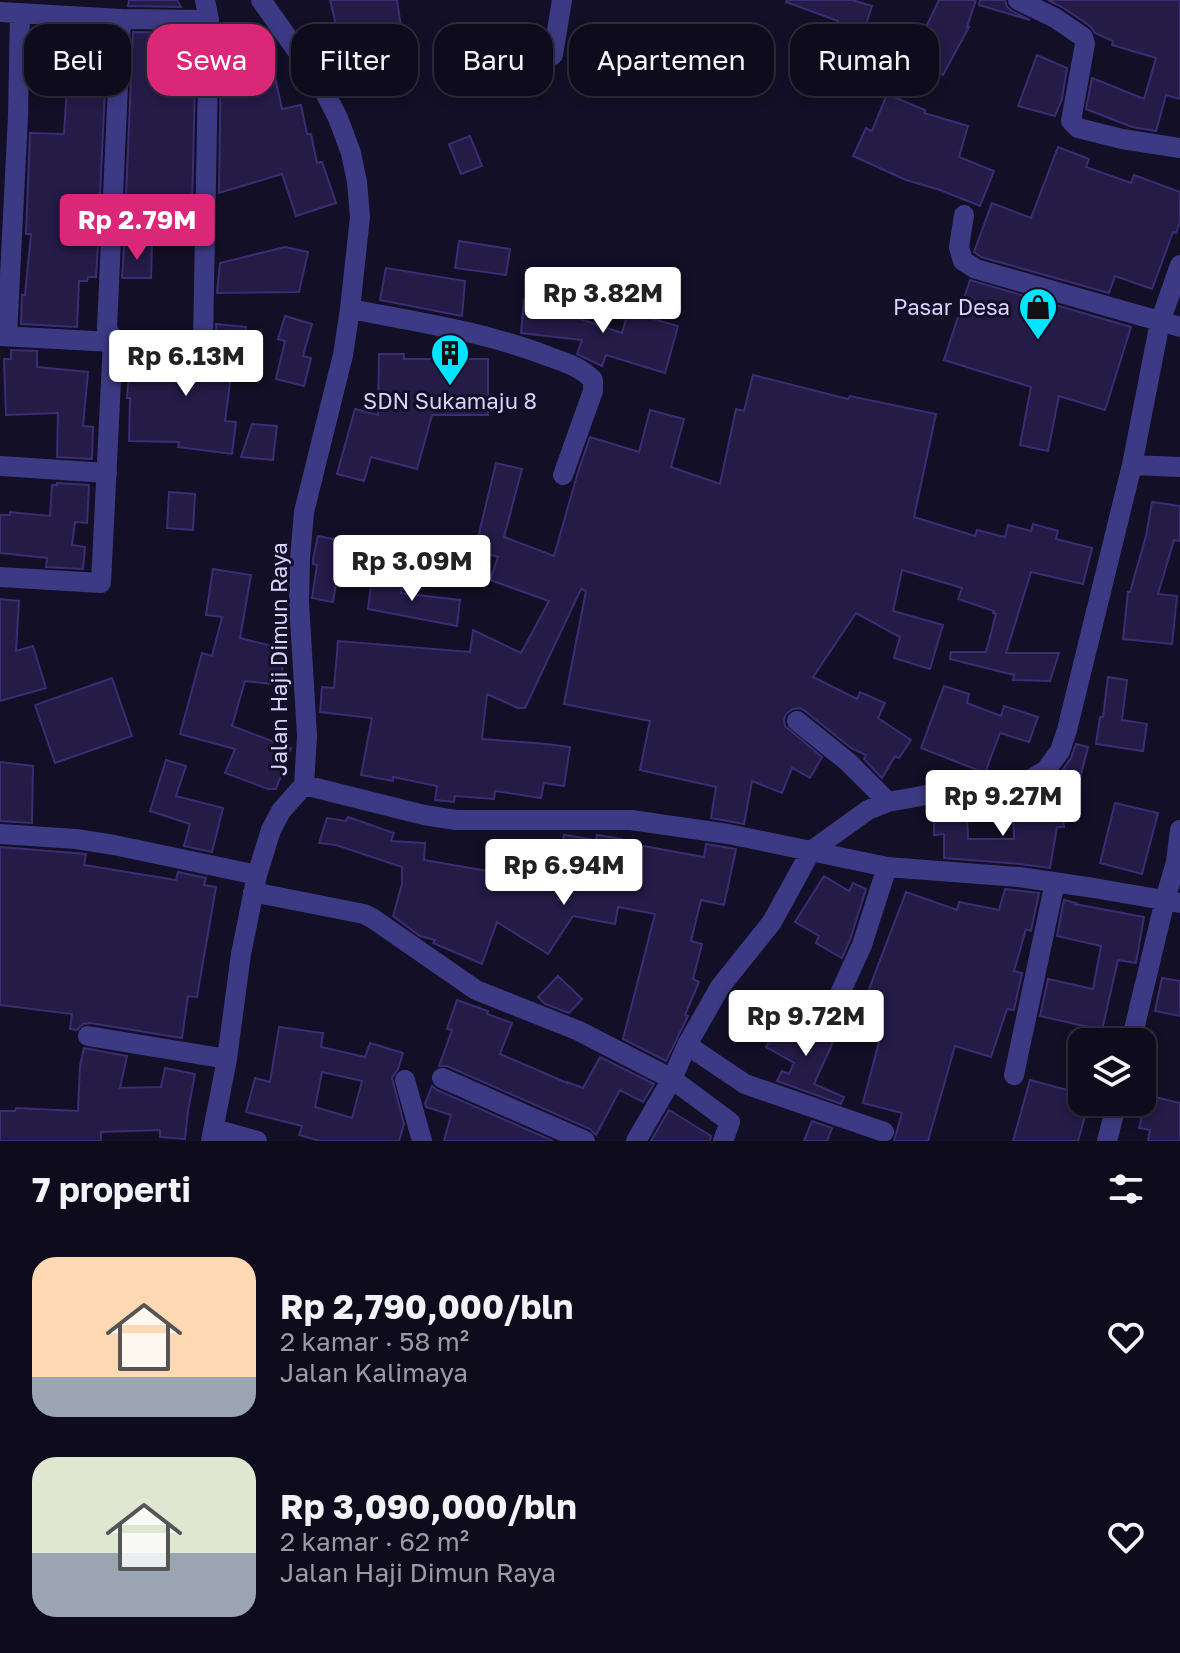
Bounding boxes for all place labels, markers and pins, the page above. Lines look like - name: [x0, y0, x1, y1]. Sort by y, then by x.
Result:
- pin: Rp 2.79M: [54, 194, 220, 262]
- pin: Rp 3.82M: [520, 267, 686, 335]
- shop icon: Pasar Desa: [1017, 286, 1059, 341]
- place label: Pasar Desa: [893, 293, 1010, 320]
- pin: Rp 6.13M: [103, 330, 269, 398]
- building icon: SDN Sukamaju 8: [429, 332, 471, 387]
- place label: SDN Sukamaju 8: [363, 387, 537, 414]
- pin: Rp 3.09M: [329, 535, 495, 603]
- pin: Rp 9.27M: [920, 770, 1086, 838]
- pin: Rp 6.94M: [481, 839, 647, 907]
- pin: Rp 9.72M: [723, 990, 889, 1058]

